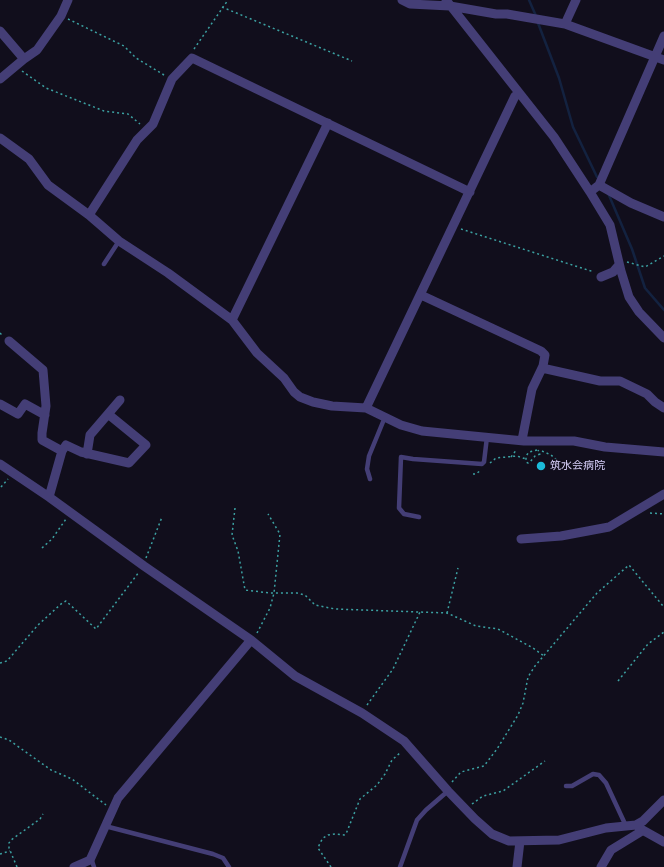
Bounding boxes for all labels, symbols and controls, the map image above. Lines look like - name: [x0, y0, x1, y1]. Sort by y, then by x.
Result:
- place label: 筑水会病院: [550, 459, 605, 473]
- marker: 筑水会病院: [535, 460, 547, 472]

